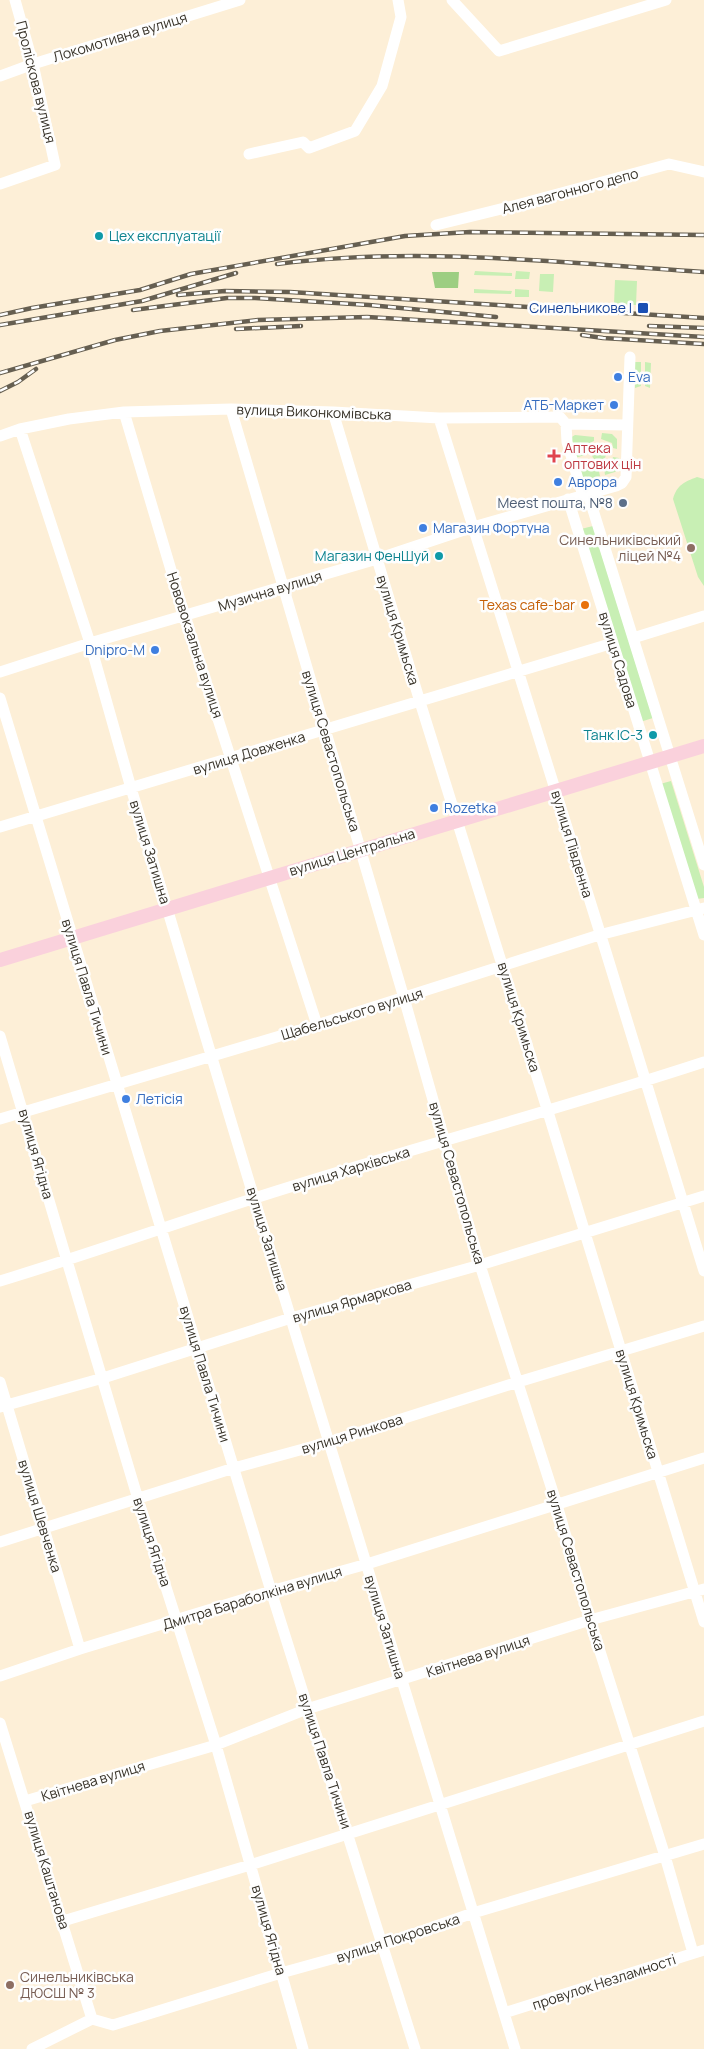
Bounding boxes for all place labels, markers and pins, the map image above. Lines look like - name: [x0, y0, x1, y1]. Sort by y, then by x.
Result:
- place label: Цех експлуатації: [109, 226, 221, 245]
- marker: Цех експлуатації: [93, 230, 105, 242]
- place label: Синельникове І: [529, 298, 632, 317]
- marker: Синельникове І: [636, 301, 650, 315]
- place label: Eva: [628, 367, 650, 386]
- marker: Eva: [612, 371, 624, 383]
- place label: АТБ-Маркет: [524, 395, 604, 414]
- marker: АТБ-Маркет: [608, 399, 620, 411]
- place label: Аптека оптових цін: [564, 438, 641, 473]
- marker: Аптека оптових цін: [548, 450, 560, 462]
- place label: Аврора: [568, 472, 617, 491]
- marker: Аврора: [552, 476, 564, 488]
- place label: Meest пошта, №8: [498, 493, 613, 512]
- marker: Meest пошта, №8: [617, 497, 629, 509]
- place label: Магазин Фортуна: [433, 518, 550, 537]
- marker: Магазин Фортуна: [417, 522, 429, 534]
- place label: Синельниківський ліцей №4: [559, 530, 681, 565]
- marker: Синельниківський ліцей №4: [685, 542, 697, 554]
- place label: Магазин ФенШуй: [315, 546, 429, 565]
- marker: Магазин ФенШуй: [433, 550, 445, 562]
- place label: Texas cafe-bar: [480, 595, 575, 614]
- marker: Texas cafe-bar: [579, 599, 591, 611]
- place label: Dnipro-M: [85, 640, 145, 659]
- marker: Dnipro-M: [149, 644, 161, 656]
- place label: Танк ІС-3: [583, 725, 643, 744]
- marker: Танк ІС-3: [647, 729, 659, 741]
- place label: Rozetka: [444, 798, 496, 817]
- marker: Rozetka: [428, 802, 440, 814]
- place label: Летісія: [136, 1089, 183, 1108]
- marker: Летісія: [120, 1093, 132, 1105]
- place label: Синельниківська ДЮСШ № 3: [20, 1967, 134, 2002]
- marker: Синельниківська ДЮСШ № 3: [4, 1979, 16, 1991]

